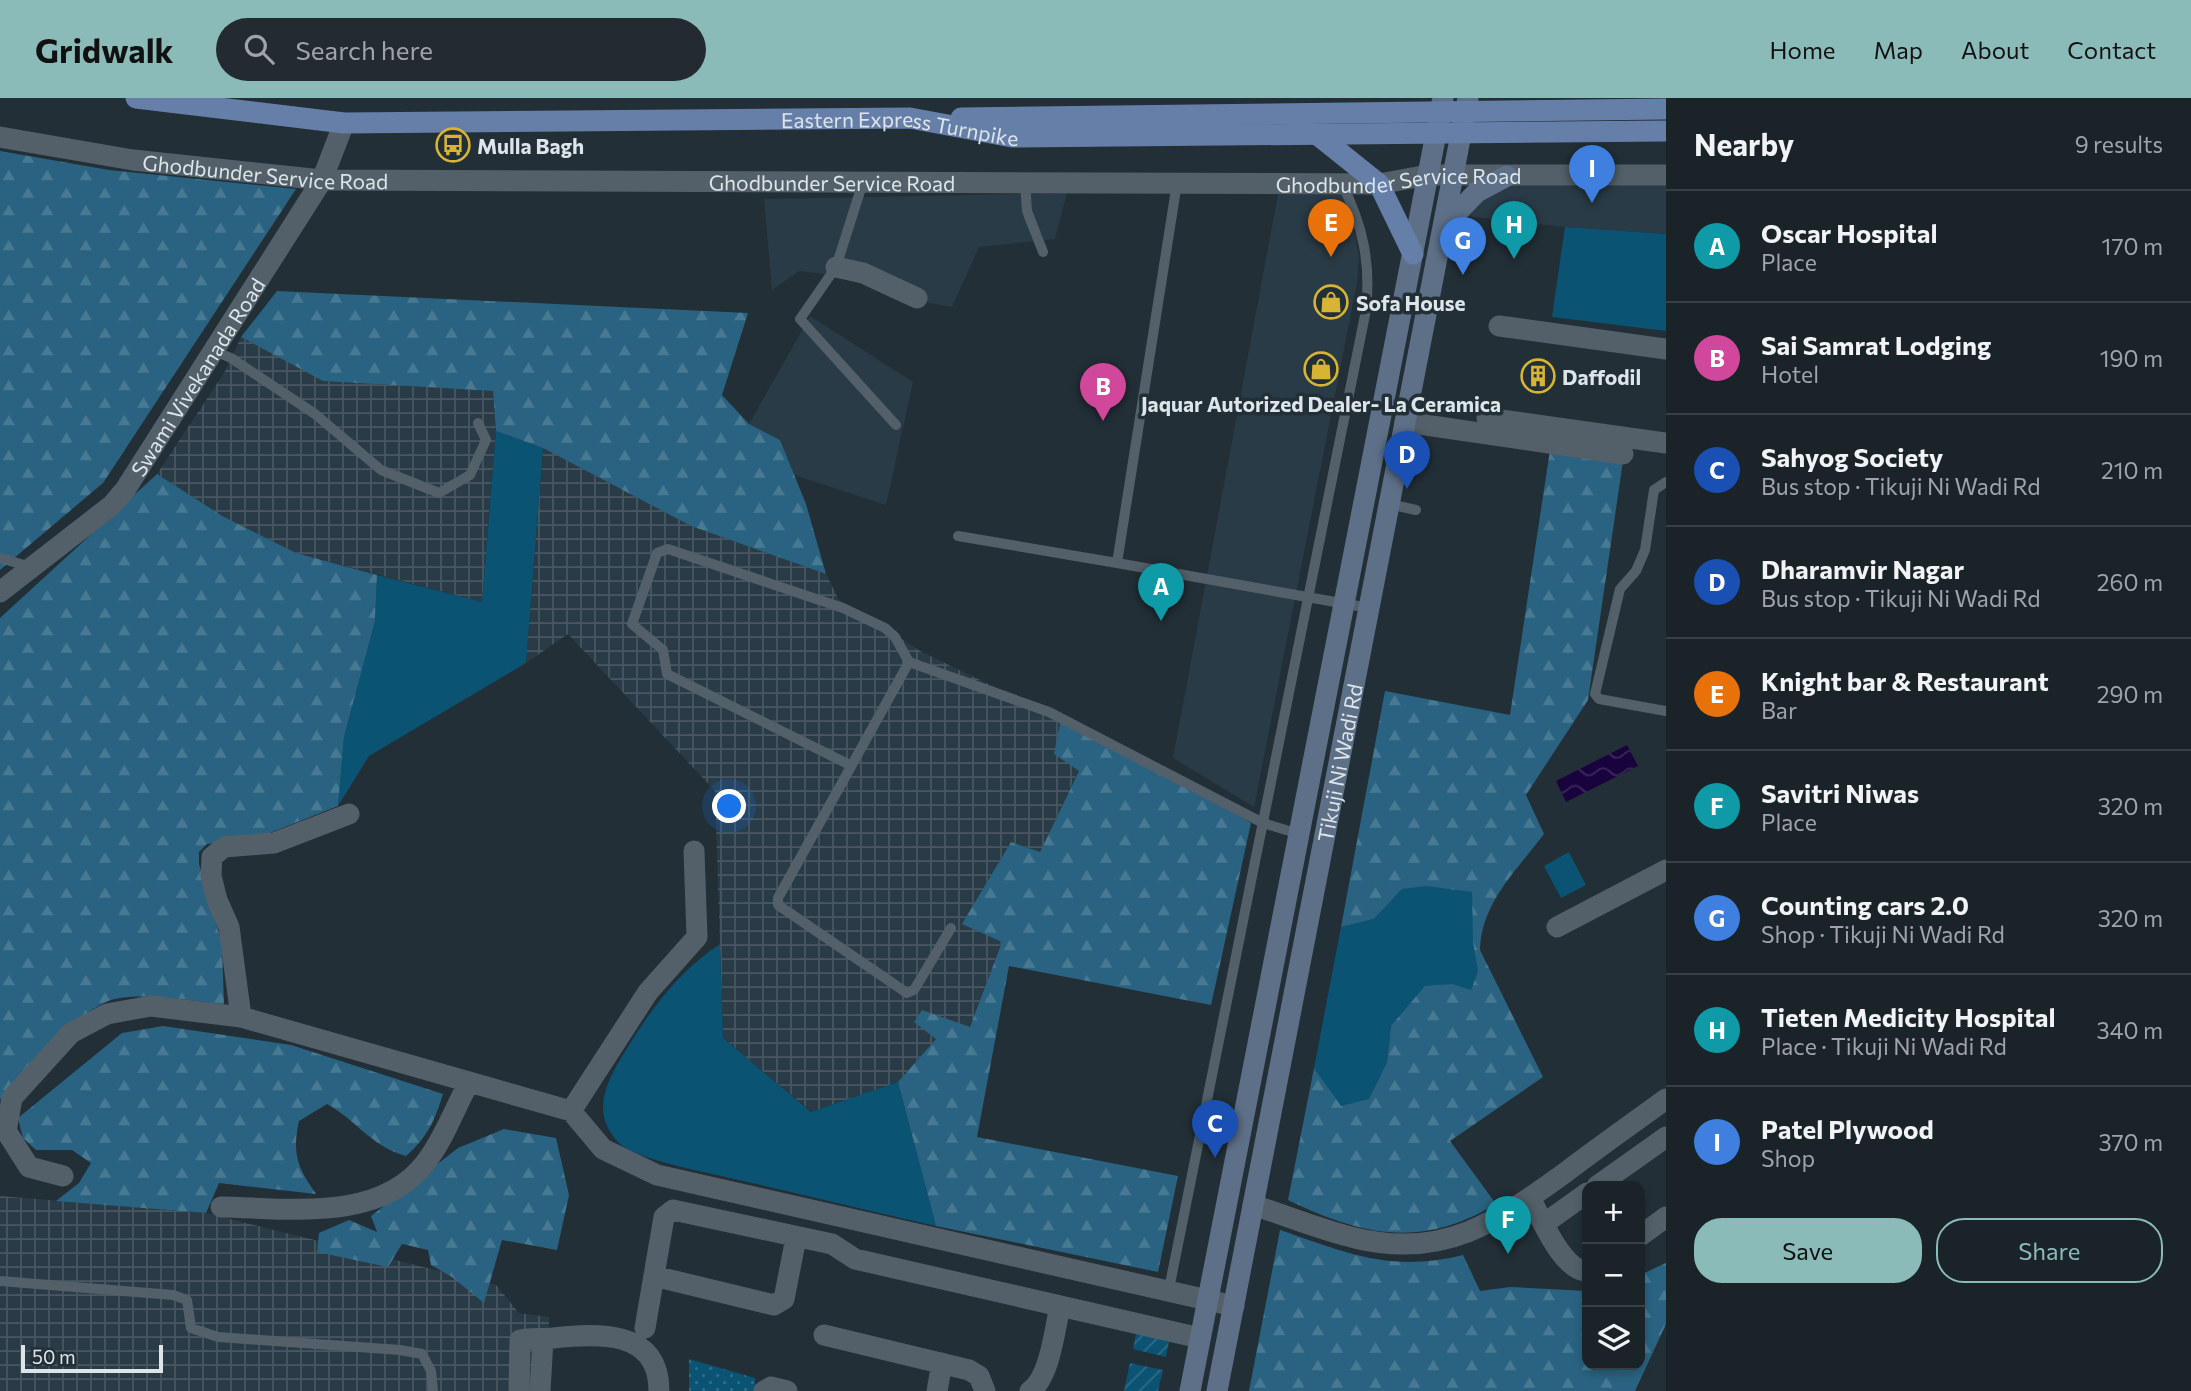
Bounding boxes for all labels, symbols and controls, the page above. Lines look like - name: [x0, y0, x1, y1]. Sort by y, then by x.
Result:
- search box: [216, 18, 706, 81]
- text: Gridwalk: [35, 29, 174, 70]
- icon: search: [240, 30, 278, 68]
- text: Search here: [296, 34, 433, 65]
- text: Home: [1770, 35, 1836, 64]
- text: Map: [1874, 35, 1923, 64]
- text: About: [1961, 35, 2029, 64]
- text: Contact: [2067, 35, 2156, 64]
- street label: Eastern Express Turnpike: [781, 105, 1018, 150]
- text: Nearby: [1694, 125, 1794, 162]
- bus stop icon: Mulla Bagh: [434, 126, 472, 164]
- text: 9 results: [2075, 130, 2163, 158]
- place label: Mulla Bagh: [477, 133, 584, 158]
- pin: I: [1569, 145, 1615, 203]
- street label: Ghodbunder Service Road: [141, 149, 388, 193]
- street label: Ghodbunder Service Road: [1276, 162, 1521, 197]
- street label: Ghodbunder Service Road: [709, 169, 955, 195]
- pin: E: [1308, 199, 1354, 257]
- pin: H: [1491, 201, 1537, 259]
- pin: G: [1440, 217, 1486, 275]
- text: Oscar Hospital: [1761, 217, 1938, 248]
- text: A: [1709, 232, 1725, 260]
- text: 170 m: [2102, 232, 2163, 260]
- text: Place: [1761, 248, 1817, 276]
- street label: Swami Vivekanada Road: [125, 273, 269, 480]
- shop icon: Sofa House: [1312, 283, 1350, 321]
- place label: Sofa House: [1356, 290, 1466, 315]
- text: Sai Samrat Lodging: [1761, 329, 1991, 360]
- text: B: [1709, 344, 1725, 372]
- text: 190 m: [2100, 344, 2163, 372]
- shop icon: Jaquar Autorized Dealer- La Ceramica: [1302, 350, 1340, 388]
- building icon: Daffodil: [1519, 357, 1557, 395]
- text: Hotel: [1761, 360, 1819, 388]
- pin: B: [1080, 363, 1126, 421]
- place label: Daffodil: [1562, 364, 1641, 389]
- place label: Jaquar Autorized Dealer- La Ceramica: [1141, 391, 1501, 416]
- pin: D: [1384, 431, 1430, 489]
- text: Sahyog Society: [1761, 441, 1943, 472]
- text: C: [1709, 456, 1725, 484]
- text: 210 m: [2101, 456, 2163, 484]
- text: Bus stop · Tikuji Ni Wadi Rd: [1761, 472, 2040, 500]
- text: Dharamvir Nagar: [1761, 553, 1964, 584]
- pin: A: [1138, 563, 1184, 621]
- text: D: [1709, 568, 1725, 596]
- text: 260 m: [2097, 568, 2163, 596]
- text: Bus stop · Tikuji Ni Wadi Rd: [1761, 584, 2040, 612]
- text: Knight bar & Restaurant: [1761, 665, 2049, 696]
- text: E: [1710, 680, 1724, 708]
- text: 290 m: [2097, 680, 2163, 708]
- street label: Tikuji Ni Wadi Rd: [1311, 682, 1367, 844]
- text: Bar: [1761, 696, 1797, 724]
- text: Savitri Niwas: [1761, 777, 1919, 808]
- your location: [712, 789, 746, 823]
- text: F: [1710, 792, 1724, 820]
- text: 320 m: [2098, 792, 2163, 820]
- text: Place: [1761, 808, 1817, 836]
- text: Counting cars 2.0: [1761, 889, 1969, 920]
- text: G: [1709, 904, 1725, 932]
- text: 320 m: [2098, 904, 2163, 932]
- text: Shop · Tikuji Ni Wadi Rd: [1761, 920, 2005, 948]
- text: Tieten Medicity Hospital: [1761, 1001, 2056, 1032]
- text: H: [1708, 1016, 1726, 1044]
- text: 340 m: [2097, 1016, 2163, 1044]
- text: Place · Tikuji Ni Wadi Rd: [1761, 1032, 2007, 1060]
- pin: C: [1192, 1100, 1238, 1158]
- text: Patel Plywood: [1761, 1113, 1934, 1144]
- text: I: [1713, 1128, 1721, 1156]
- text: 370 m: [2098, 1128, 2163, 1156]
- text: Shop: [1761, 1144, 1815, 1172]
- map controls: [1582, 1181, 1645, 1370]
- button: +: [1582, 1181, 1645, 1244]
- pin: F: [1485, 1196, 1531, 1254]
- button: Save: [1694, 1218, 1922, 1283]
- button: Share: [1936, 1218, 2163, 1283]
- button: −: [1582, 1244, 1645, 1307]
- button: layers: [1582, 1307, 1645, 1370]
- scale bar: [21, 1342, 163, 1374]
- text: 50 m: [32, 1345, 76, 1368]

